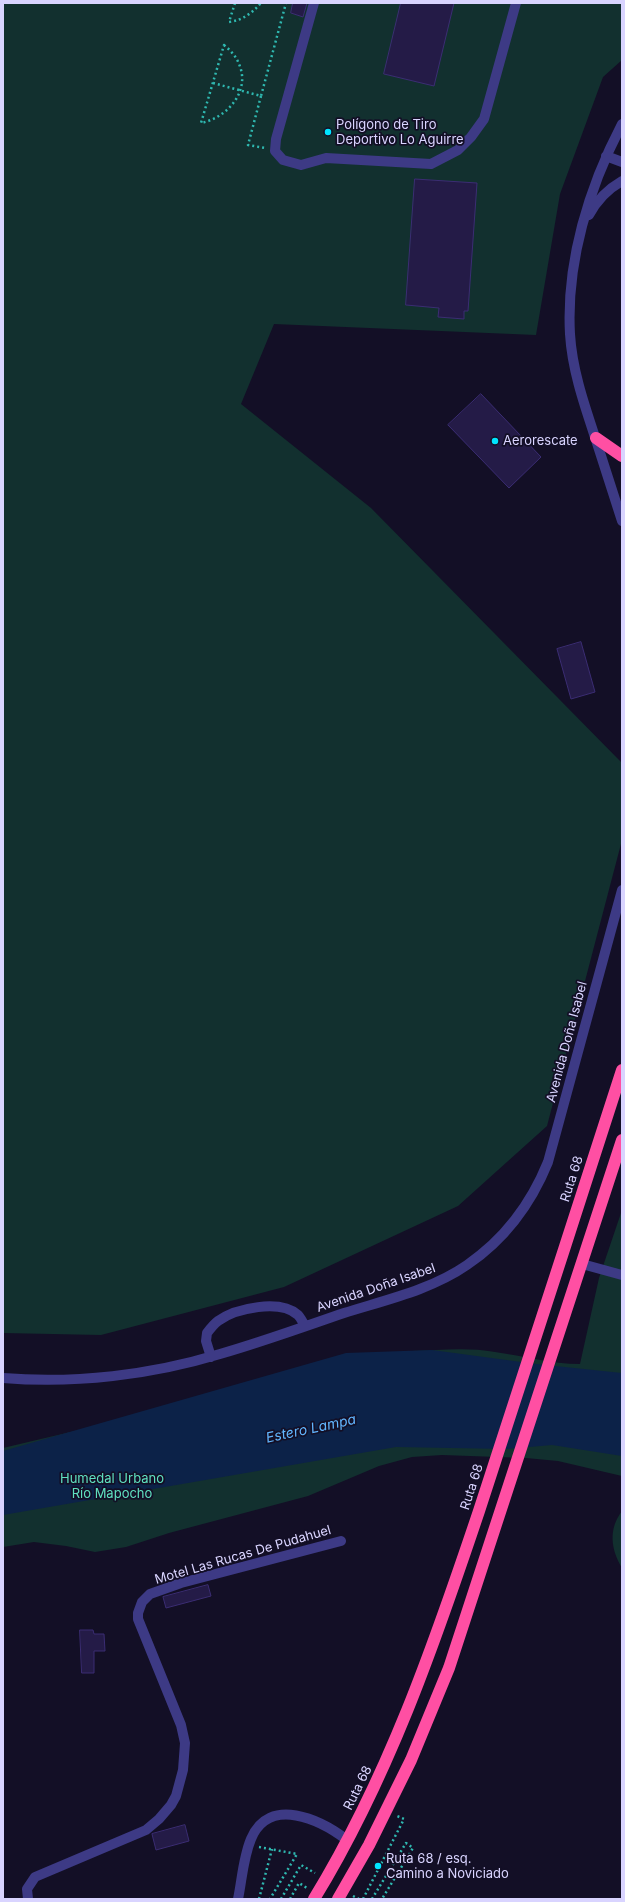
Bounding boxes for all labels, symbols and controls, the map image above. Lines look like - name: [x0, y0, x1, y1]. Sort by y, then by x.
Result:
- place label: Polígono de Tiro Deportivo Lo Aguirre: [336, 117, 464, 148]
- marker: Polígono de Tiro Deportivo Lo Aguirre: [323, 127, 333, 137]
- place label: Aerorescate: [503, 433, 578, 449]
- marker: Aerorescate: [490, 436, 500, 446]
- street label: Avenida Doña Isabel: [543, 980, 591, 1104]
- street label: Ruta 68: [557, 1154, 587, 1204]
- street label: Avenida Doña Isabel: [315, 1260, 437, 1316]
- water label: Estero Lampa: [264, 1411, 358, 1447]
- street label: Ruta 68: [457, 1462, 487, 1512]
- park label: Humedal Urbano Río Mapocho: [60, 1471, 164, 1502]
- street label: Motel Las Rucas De Pudahuel: [153, 1522, 333, 1588]
- street label: Ruta 68: [341, 1763, 375, 1813]
- place label: Ruta 68 / esq. Camino a Noviciado: [386, 1851, 509, 1882]
- marker: Ruta 68 / esq. Camino a Noviciado: [373, 1861, 383, 1871]

